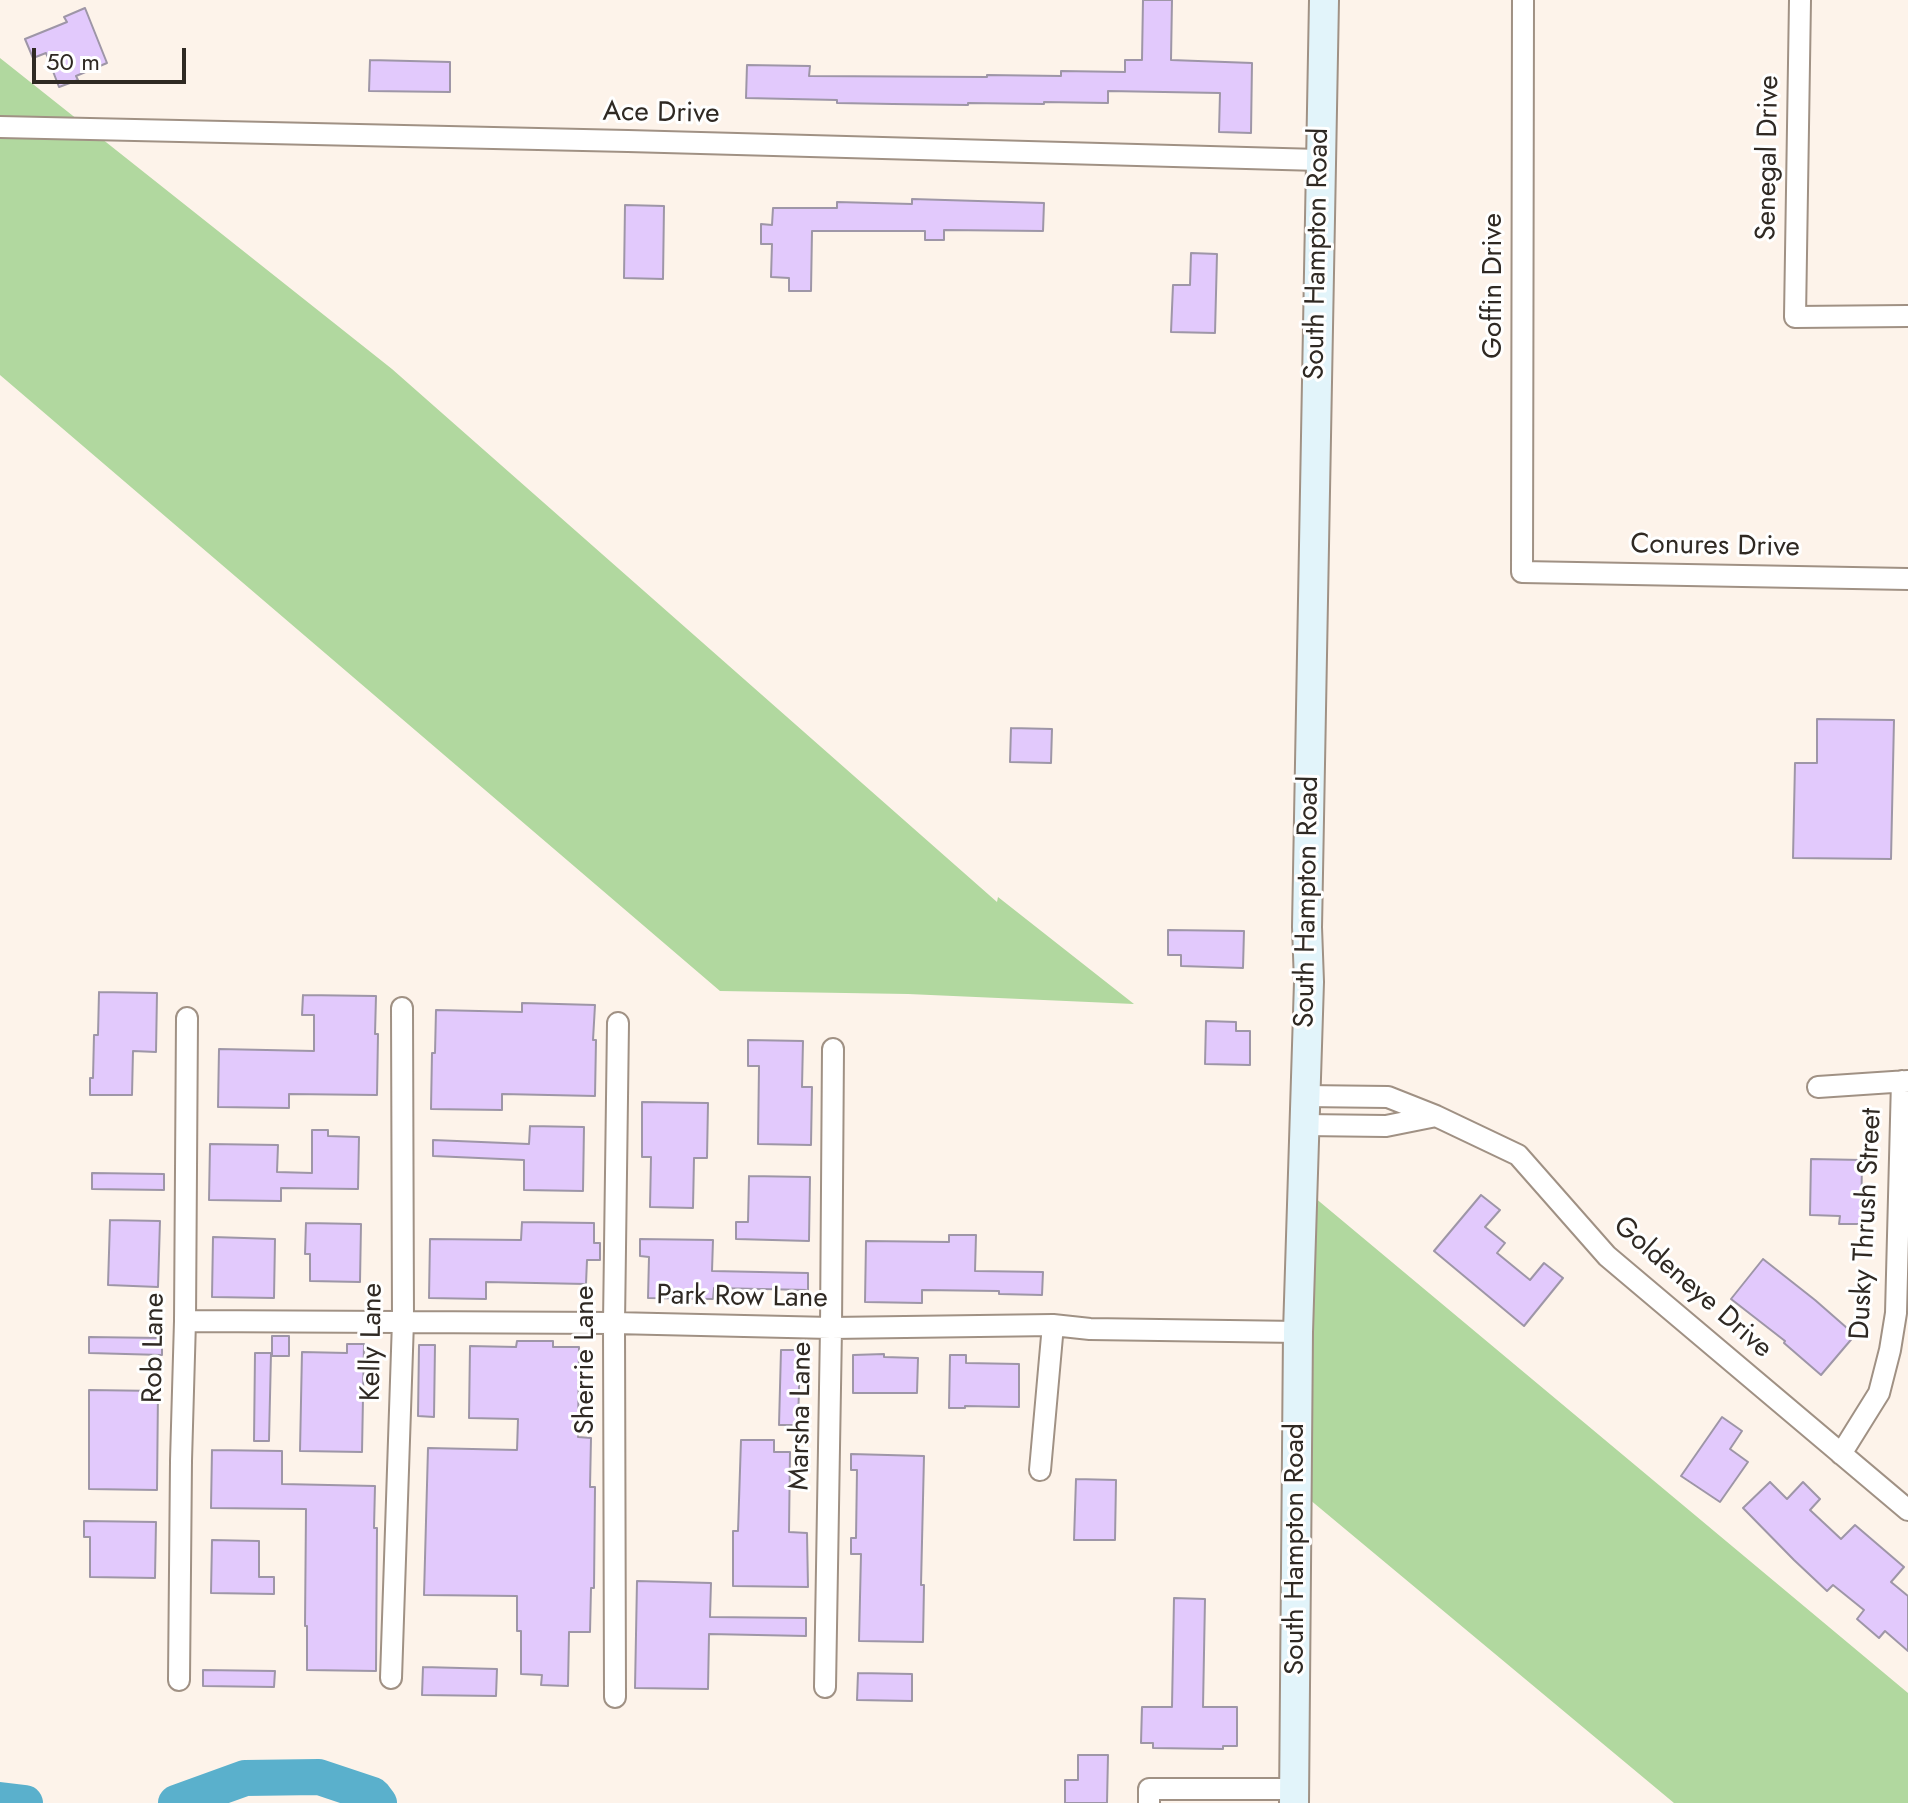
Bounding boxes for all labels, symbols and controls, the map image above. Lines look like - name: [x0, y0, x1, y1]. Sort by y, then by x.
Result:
- scale bar: [36, 32, 190, 82]
- text: 50 m: [46, 44, 100, 79]
- street label: Senegal Drive: [1751, 75, 1787, 241]
- street label: Ace Drive: [602, 96, 720, 132]
- street label: South Hampton Road: [1299, 128, 1337, 380]
- street label: Goffin Drive: [1477, 213, 1511, 359]
- street label: Conures Drive: [1630, 529, 1800, 565]
- street label: South Hampton Road: [1289, 776, 1327, 1028]
- street label: Dusky Thrush Street: [1844, 1107, 1890, 1341]
- street label: Goldeneye Drive: [1606, 1210, 1778, 1366]
- street label: Park Row Lane: [656, 1280, 828, 1316]
- street label: Kelly Lane: [355, 1283, 391, 1401]
- street label: Sherrie Lane: [569, 1286, 603, 1434]
- street label: Rob Lane: [137, 1292, 173, 1404]
- street label: Marsha Lane: [784, 1341, 820, 1491]
- street label: South Hampton Road: [1279, 1423, 1313, 1675]

